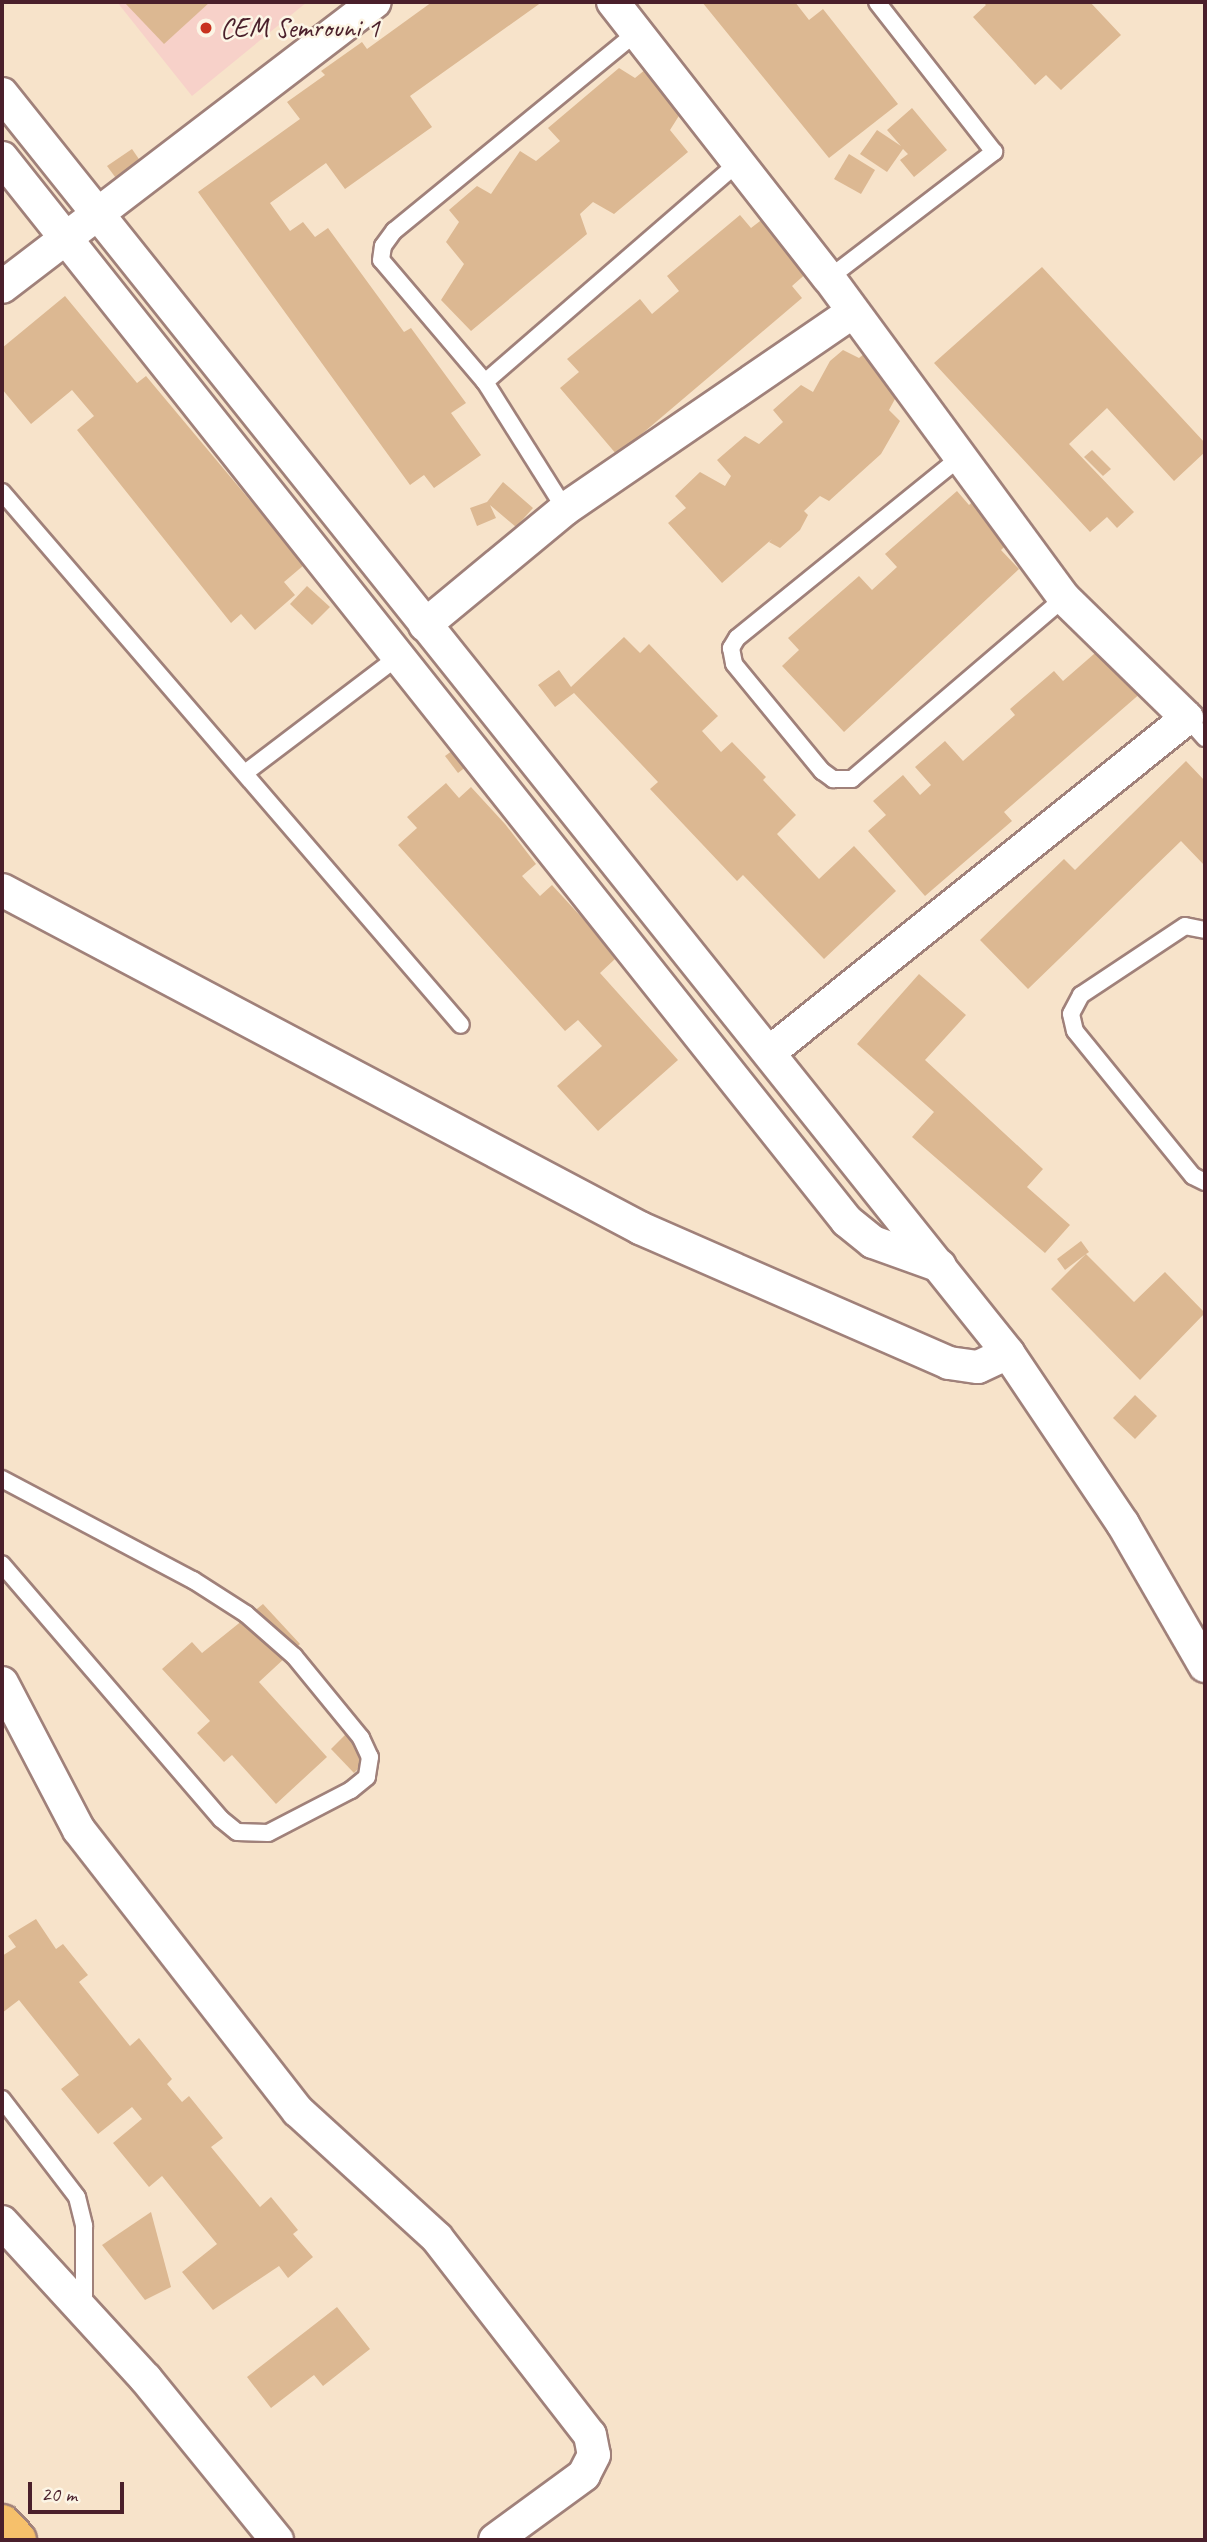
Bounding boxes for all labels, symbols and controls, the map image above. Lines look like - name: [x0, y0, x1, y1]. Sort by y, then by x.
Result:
- place label: CEM Semrouni 1: [220, 11, 380, 45]
- marker: CEM Semrouni 1: [198, 20, 214, 36]
- scale bar: [32, 2468, 128, 2512]
- text: 20 m: [41, 2481, 77, 2507]

